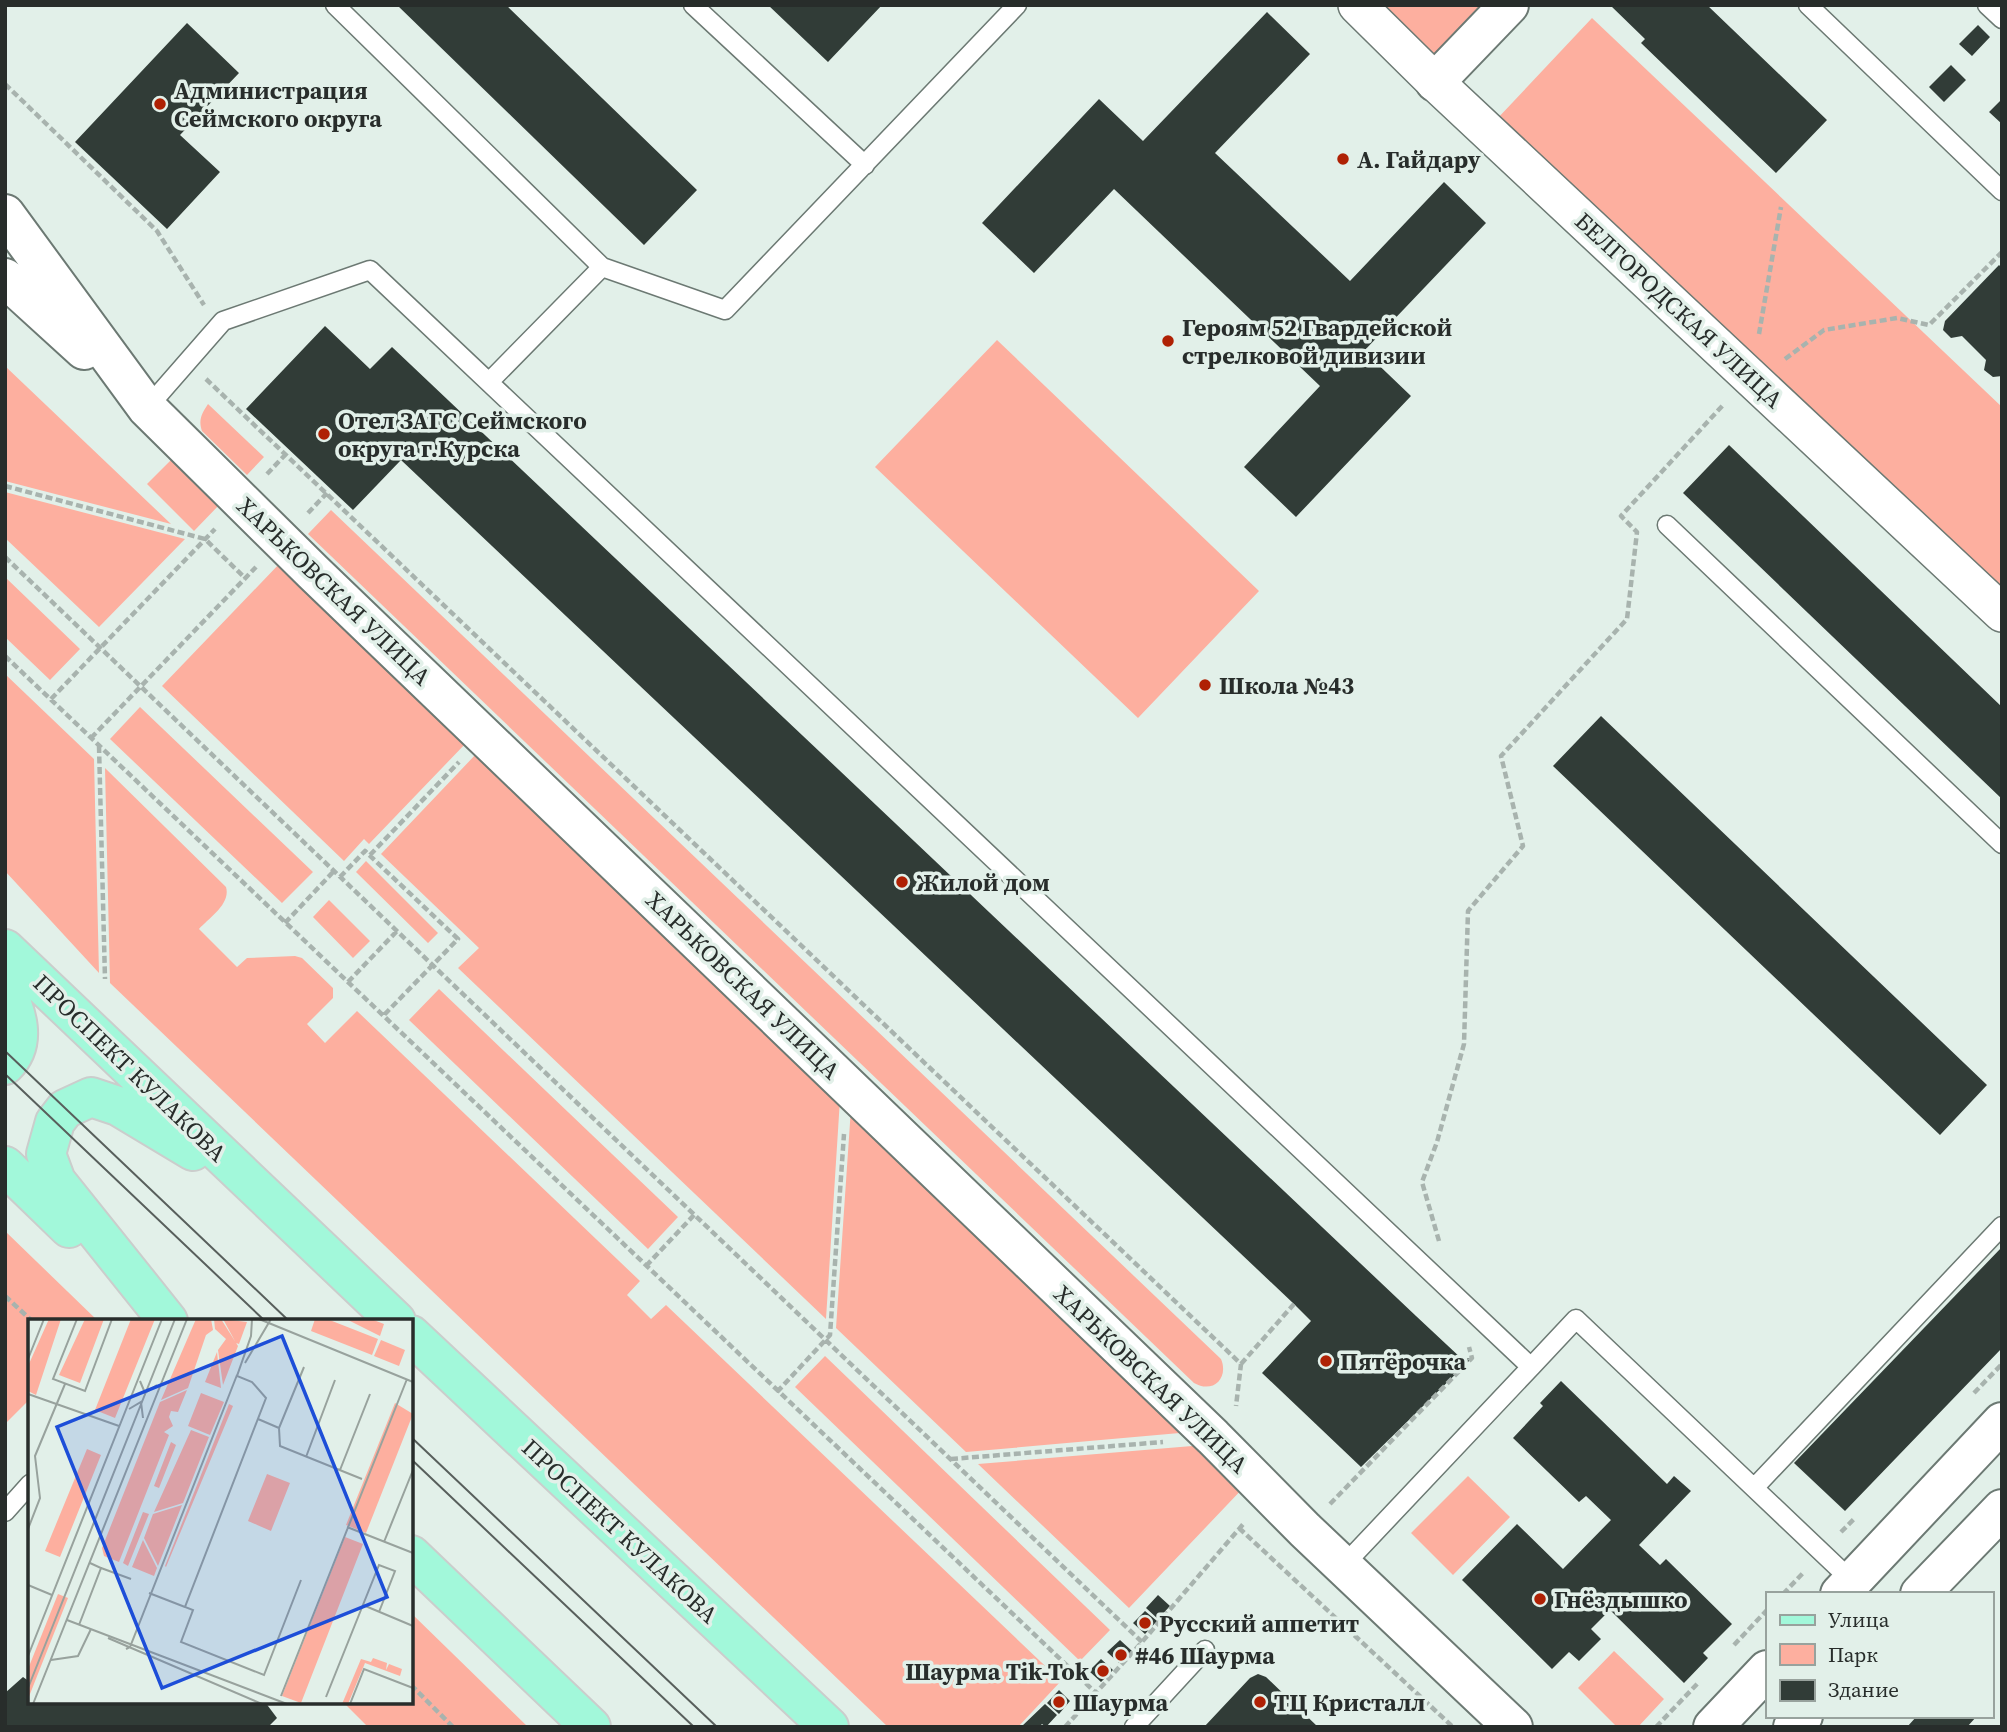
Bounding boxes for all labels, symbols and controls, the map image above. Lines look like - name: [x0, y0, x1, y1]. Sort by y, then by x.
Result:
- place label: Администрация Сеймского округа: [174, 74, 382, 135]
- marker: Администрация Сеймского округа: [152, 96, 168, 112]
- place label: А. Гайдару: [1357, 143, 1481, 176]
- marker: А. Гайдару: [1335, 151, 1351, 167]
- street label: БЕЛГОРОДСКАЯ УЛИЦА: [1568, 205, 1790, 415]
- place label: Героям 52 Гвардейской стрелковой дивизии: [1182, 311, 1453, 372]
- marker: Героям 52 Гвардейской стрелковой дивизии: [1160, 333, 1176, 349]
- place label: Отел ЗАГС Сеймского округа г.Курска: [338, 404, 587, 465]
- marker: Отел ЗАГС Сеймского округа г.Курска: [316, 426, 332, 442]
- street label: ХАРЬКОВСКАЯ УЛИЦА: [230, 490, 438, 693]
- place label: Школа №43: [1219, 669, 1354, 702]
- marker: Школа №43: [1197, 677, 1213, 693]
- place label: Жилой дом: [916, 866, 1050, 899]
- marker: Жилой дом: [894, 874, 910, 890]
- street label: ХАРЬКОВСКАЯ УЛИЦА: [639, 884, 847, 1087]
- street label: ПРОСПЕКТ КУЛАКОВА: [26, 967, 234, 1169]
- street label: ХАРЬКОВСКАЯ УЛИЦА: [1047, 1278, 1255, 1481]
- inset map: [28, 1319, 413, 1704]
- place label: Пятёрочка: [1340, 1345, 1466, 1378]
- marker: Пятёрочка: [1318, 1353, 1334, 1369]
- street label: ПРОСПЕКТ КУЛАКОВА: [515, 1431, 725, 1631]
- place label: Гнёздышко: [1554, 1583, 1688, 1616]
- marker: Гнёздышко: [1532, 1591, 1548, 1607]
- legend: [1766, 1592, 1993, 1718]
- text: Улица: [1828, 1605, 1890, 1634]
- place label: Русский аппетит: [1159, 1607, 1359, 1640]
- marker: Русский аппетит: [1137, 1615, 1153, 1631]
- place label: #46 Шаурма: [1135, 1639, 1275, 1672]
- text: Парк: [1828, 1640, 1878, 1669]
- marker: #46 Шаурма: [1113, 1647, 1129, 1663]
- place label: Шаурма Tik-Tok: [905, 1655, 1090, 1688]
- marker: Шаурма Tik-Tok: [1095, 1663, 1111, 1679]
- text: Здание: [1828, 1675, 1899, 1704]
- place label: Шаурма: [1073, 1686, 1169, 1719]
- place label: ТЦ Кристалл: [1274, 1686, 1426, 1719]
- marker: Шаурма: [1051, 1694, 1067, 1710]
- marker: ТЦ Кристалл: [1252, 1694, 1268, 1710]

